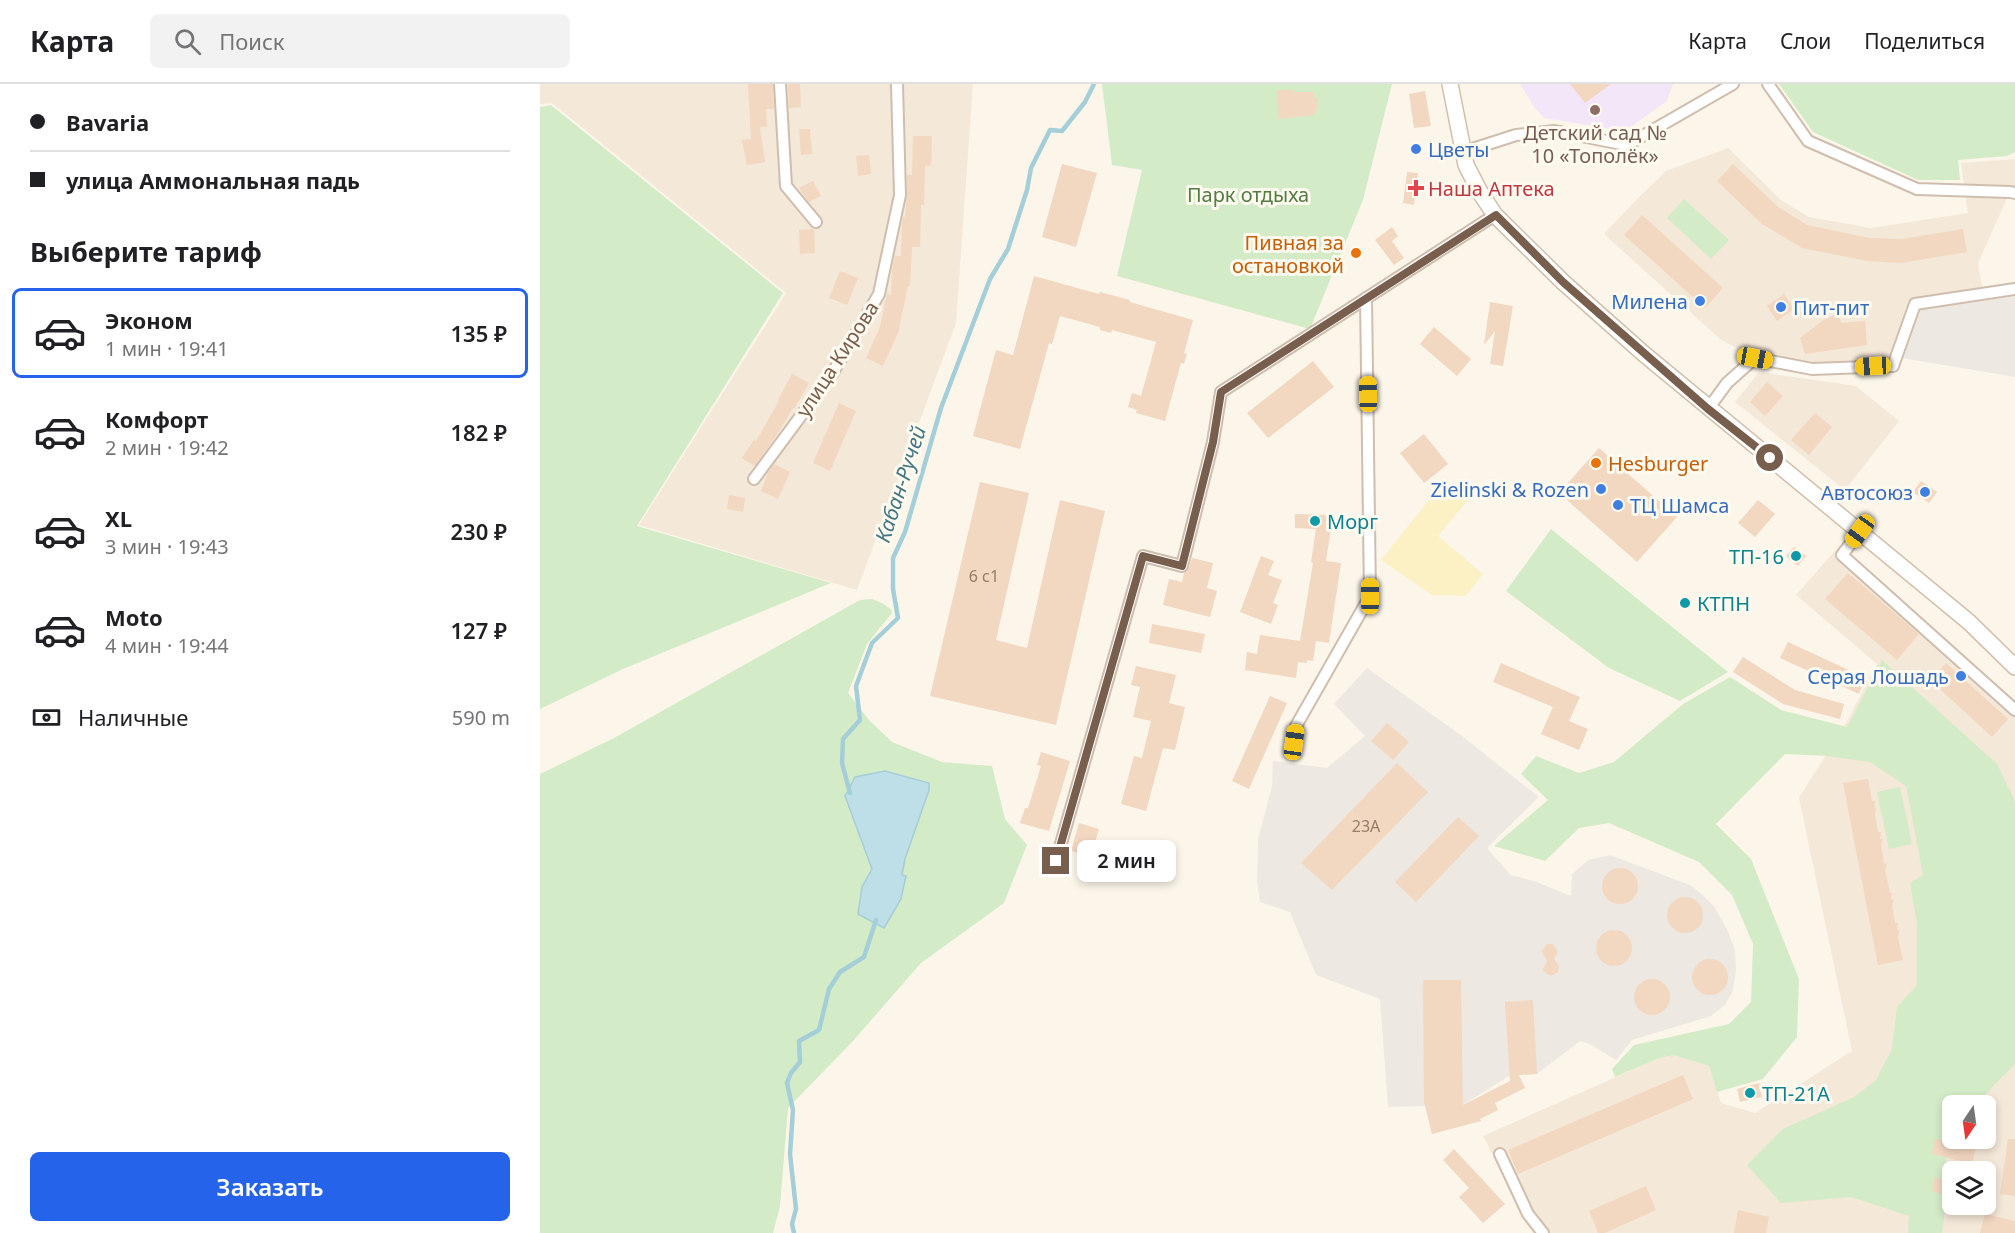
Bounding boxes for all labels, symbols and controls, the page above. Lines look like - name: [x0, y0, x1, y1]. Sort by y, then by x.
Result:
- search box: [150, 14, 570, 68]
- text: Карта: [30, 22, 114, 60]
- icon: search: [171, 25, 204, 58]
- text: Поиск: [219, 26, 285, 56]
- text: Карта: [1688, 27, 1747, 55]
- text: Слои: [1780, 27, 1831, 55]
- text: Поделиться: [1864, 27, 1985, 55]
- marker: Детский сад № 10 «Тополёк»: [1588, 103, 1602, 117]
- text: Bavaria: [66, 107, 149, 137]
- place label: Детский сад № 10 «Тополёк»: [1523, 119, 1667, 169]
- place label: Цветы: [1428, 136, 1489, 163]
- marker: Цветы: [1409, 142, 1423, 156]
- text: улица Аммональная падь: [66, 165, 360, 195]
- place label: Наша Аптека: [1428, 175, 1555, 202]
- park label: Парк отдыха: [1187, 181, 1309, 208]
- marker: Наша Аптека: [1409, 181, 1423, 195]
- place label: Пивная за остановкой: [1232, 229, 1344, 279]
- text: Выберите тариф: [30, 233, 262, 270]
- marker: Пивная за остановкой: [1349, 246, 1363, 260]
- place label: Милена: [1611, 288, 1688, 315]
- marker: Милена: [1693, 294, 1707, 308]
- place label: Пит-пит: [1793, 294, 1869, 321]
- street label: улица Кирова: [789, 296, 885, 422]
- marker: Пит-пит: [1774, 300, 1788, 314]
- text: Эконом: [105, 305, 193, 335]
- icon: car: [33, 306, 87, 360]
- text: 135 ₽: [450, 318, 507, 348]
- text: 1 мин · 19:41: [105, 335, 229, 362]
- car: [1736, 346, 1774, 370]
- car: [1855, 356, 1891, 376]
- car: [1359, 376, 1377, 412]
- text: Комфорт: [105, 404, 208, 434]
- icon: car: [33, 405, 87, 459]
- text: 182 ₽: [450, 417, 507, 447]
- water label: Кабан-Ручей: [868, 422, 932, 546]
- text: 2 мин · 19:42: [105, 434, 229, 461]
- route start: [1756, 444, 1783, 471]
- place label: Hesburger: [1608, 450, 1708, 477]
- marker: Hesburger: [1589, 456, 1603, 470]
- place label: Zielinski & Rozen: [1431, 476, 1589, 503]
- place label: Автосоюз: [1821, 479, 1913, 506]
- marker: Zielinski & Rozen: [1594, 482, 1608, 496]
- marker: Автосоюз: [1918, 485, 1932, 499]
- place label: ТЦ Шамса: [1630, 492, 1729, 519]
- marker: ТЦ Шамса: [1611, 498, 1625, 512]
- text: XL: [105, 503, 132, 533]
- icon: car: [33, 504, 87, 558]
- place label: Морг: [1327, 508, 1378, 535]
- car: [1842, 511, 1878, 551]
- marker: Морг: [1308, 514, 1322, 528]
- text: 230 ₽: [450, 516, 507, 546]
- text: 3 мин · 19:43: [105, 533, 229, 560]
- place label: ТП-16: [1729, 543, 1784, 570]
- marker: ТП-16: [1789, 549, 1803, 563]
- house number: 6 с1: [969, 565, 999, 587]
- car: [1361, 578, 1379, 614]
- place label: КТПН: [1697, 590, 1750, 617]
- marker: КТПН: [1678, 596, 1692, 610]
- text: Moto: [105, 602, 163, 632]
- icon: car: [33, 603, 87, 657]
- text: 127 ₽: [450, 615, 507, 645]
- text: 4 мин · 19:44: [105, 632, 229, 659]
- place label: Серая Лошадь: [1807, 663, 1949, 690]
- marker: Серая Лошадь: [1954, 669, 1968, 683]
- icon: cash: [30, 701, 63, 734]
- text: Наличные: [78, 702, 188, 732]
- text: 590 m: [452, 704, 510, 731]
- car: [1283, 723, 1305, 761]
- house number: 23А: [1352, 815, 1381, 837]
- callout: 2 мин: [1077, 840, 1176, 882]
- route end: [1042, 847, 1069, 874]
- text: 2 мин: [1097, 847, 1156, 874]
- place label: ТП-21А: [1762, 1080, 1830, 1107]
- marker: ТП-21А: [1743, 1086, 1757, 1100]
- north arrow: [1942, 1095, 1996, 1149]
- map controls: [1942, 1095, 1996, 1215]
- button: Заказать: [30, 1152, 510, 1221]
- button: layers: [1942, 1161, 1996, 1215]

